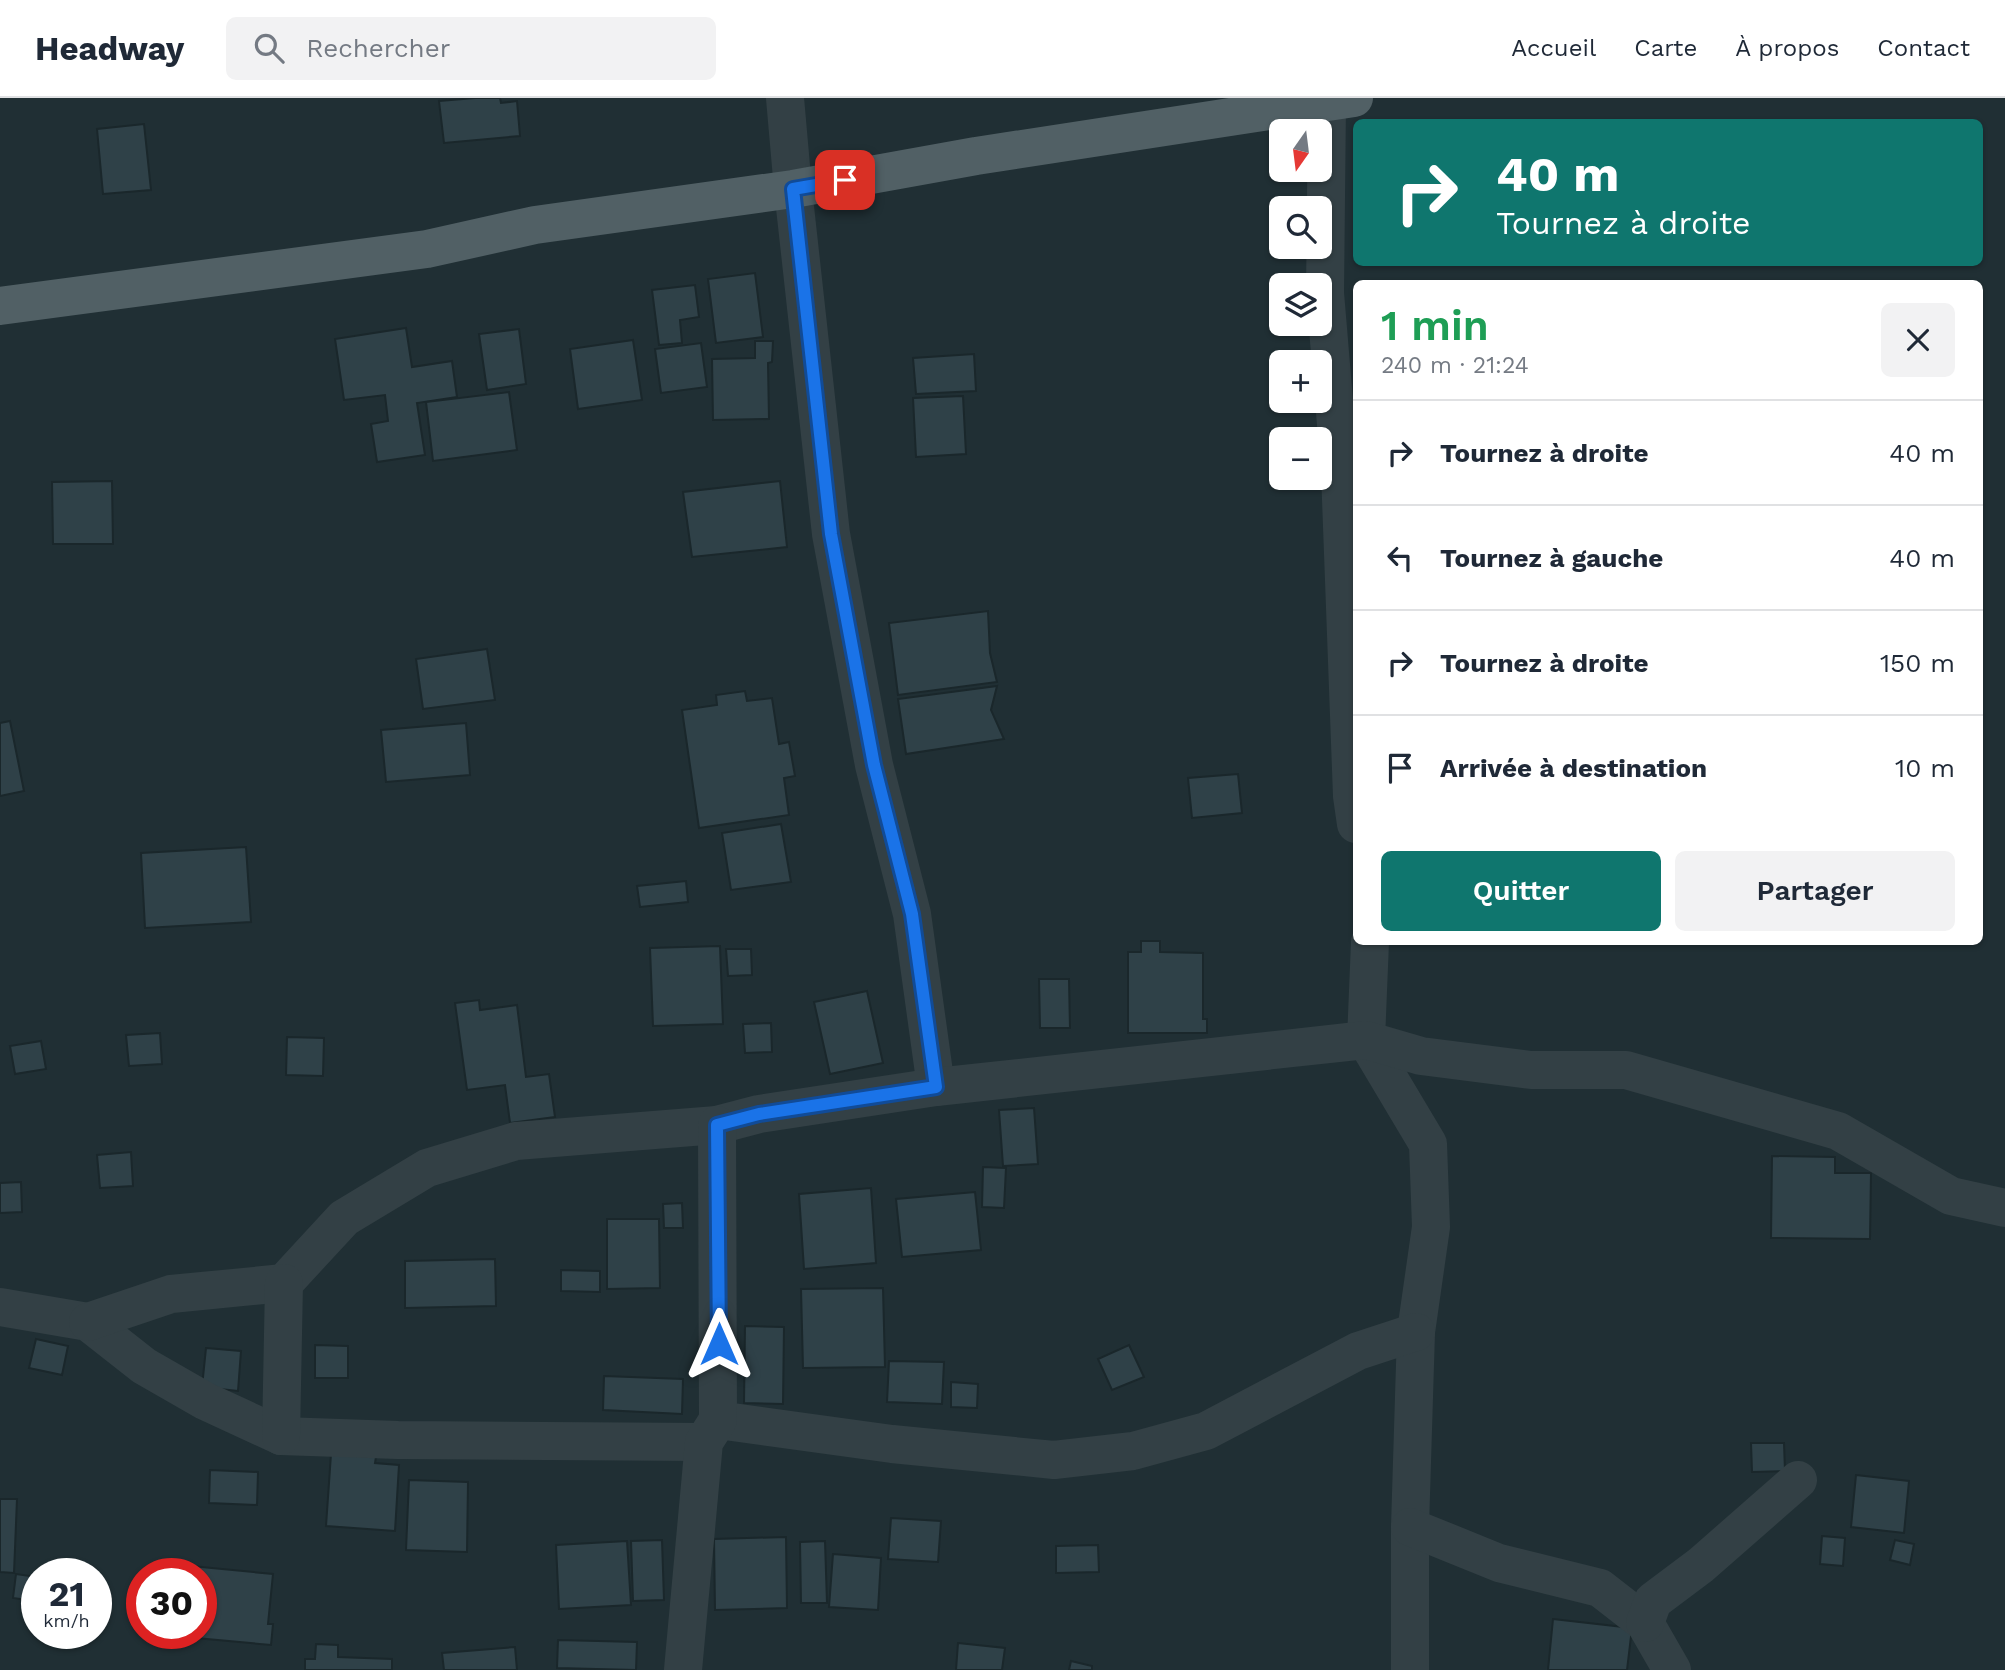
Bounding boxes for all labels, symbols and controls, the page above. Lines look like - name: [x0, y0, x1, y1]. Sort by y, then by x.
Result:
- search box: [226, 17, 716, 80]
- text: Headway: [35, 29, 184, 68]
- icon: search: [250, 29, 288, 67]
- text: Rechercher: [306, 33, 450, 63]
- text: Accueil: [1511, 34, 1596, 62]
- text: Carte: [1634, 34, 1697, 62]
- text: À propos: [1735, 34, 1839, 62]
- text: Contact: [1877, 34, 1970, 62]
- north arrow: [1269, 119, 1332, 182]
- map controls: [1269, 119, 1332, 490]
- text: 40 m: [1496, 145, 1619, 203]
- icon: right: [1381, 147, 1472, 238]
- pin: [815, 150, 875, 210]
- icon: arrive: [826, 161, 864, 199]
- button: search: [1269, 196, 1332, 259]
- text: Tournez à droite: [1496, 204, 1751, 242]
- button: layers: [1269, 273, 1332, 336]
- text: 1 min: [1381, 301, 1489, 350]
- button: close: [1881, 303, 1955, 377]
- button: +: [1269, 350, 1332, 413]
- text: 240 m · 21:24: [1381, 352, 1529, 379]
- button: −: [1269, 427, 1332, 490]
- icon: right: [1381, 434, 1419, 472]
- text: Tournez à droite: [1440, 438, 1649, 468]
- text: 40 m: [1889, 438, 1955, 468]
- icon: left: [1381, 539, 1419, 577]
- text: Tournez à gauche: [1440, 543, 1663, 573]
- text: 40 m: [1889, 543, 1955, 573]
- icon: right: [1381, 644, 1419, 682]
- text: Tournez à droite: [1440, 648, 1649, 678]
- text: 150 m: [1880, 648, 1955, 678]
- icon: arrive: [1381, 749, 1419, 787]
- text: Arrivée à destination: [1440, 753, 1707, 783]
- text: 10 m: [1895, 753, 1955, 783]
- button: Quitter: [1381, 851, 1661, 931]
- button: Partager: [1675, 851, 1955, 931]
- position arrow: [682, 1307, 756, 1381]
- speed limit sign: 30: [126, 1558, 217, 1649]
- text: 21: [49, 1573, 84, 1615]
- text: km/h: [43, 1610, 90, 1631]

